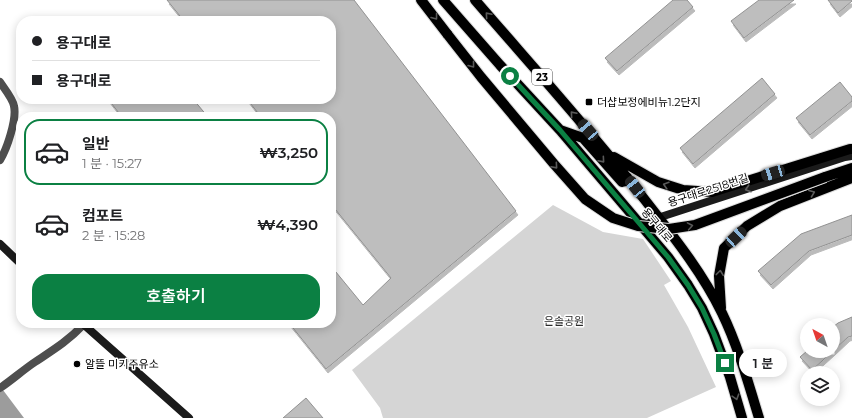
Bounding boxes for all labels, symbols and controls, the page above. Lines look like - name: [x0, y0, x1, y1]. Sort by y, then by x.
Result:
- one-way arrow: [430, 13, 437, 20]
- one-way arrow: [486, 13, 493, 20]
- text: 용구대로: [56, 33, 111, 52]
- one-way arrow: [467, 61, 474, 68]
- route start: [501, 67, 519, 85]
- road number: 23: [532, 69, 552, 85]
- text: 용구대로: [56, 71, 111, 90]
- place label: 더샵보정에비뉴1.2단지: [597, 95, 701, 109]
- marker: 더샵보정에비뉴1.2단지: [584, 97, 594, 107]
- one-way arrow: [571, 111, 578, 118]
- car: [576, 117, 600, 143]
- icon: car: [34, 134, 70, 170]
- text: 일반: [82, 134, 110, 153]
- text: ₩3,250: [260, 143, 318, 162]
- text: 1 분 · 15:27: [82, 155, 142, 171]
- one-way arrow: [597, 155, 604, 162]
- one-way arrow: [550, 161, 557, 168]
- car: [760, 164, 786, 182]
- street label: 용구대로2518번길: [666, 170, 750, 210]
- car: [623, 174, 647, 200]
- one-way arrow: [663, 181, 670, 190]
- one-way arrow: [745, 184, 752, 192]
- one-way arrow: [808, 190, 815, 198]
- street label: 용구대로: [639, 205, 675, 245]
- icon: car: [34, 206, 70, 242]
- text: 컴포트: [82, 206, 123, 225]
- text: ₩4,390: [257, 215, 318, 234]
- one-way arrow: [687, 222, 694, 230]
- car: [723, 224, 749, 250]
- text: 2 분 · 15:28: [82, 227, 145, 243]
- one-way arrow: [715, 270, 724, 276]
- button: 호출하기: [32, 274, 320, 320]
- park label: 은솔공원: [544, 314, 584, 328]
- north arrow: [800, 318, 840, 358]
- map controls: [800, 318, 840, 406]
- callout: 1 분: [739, 349, 787, 377]
- route end: [716, 354, 734, 372]
- text: 1 분: [753, 355, 773, 371]
- place label: 알뜰 미키주유소: [85, 357, 159, 371]
- marker: 알뜰 미키주유소: [72, 359, 82, 369]
- button: layers: [800, 366, 840, 406]
- one-way arrow: [731, 394, 740, 401]

